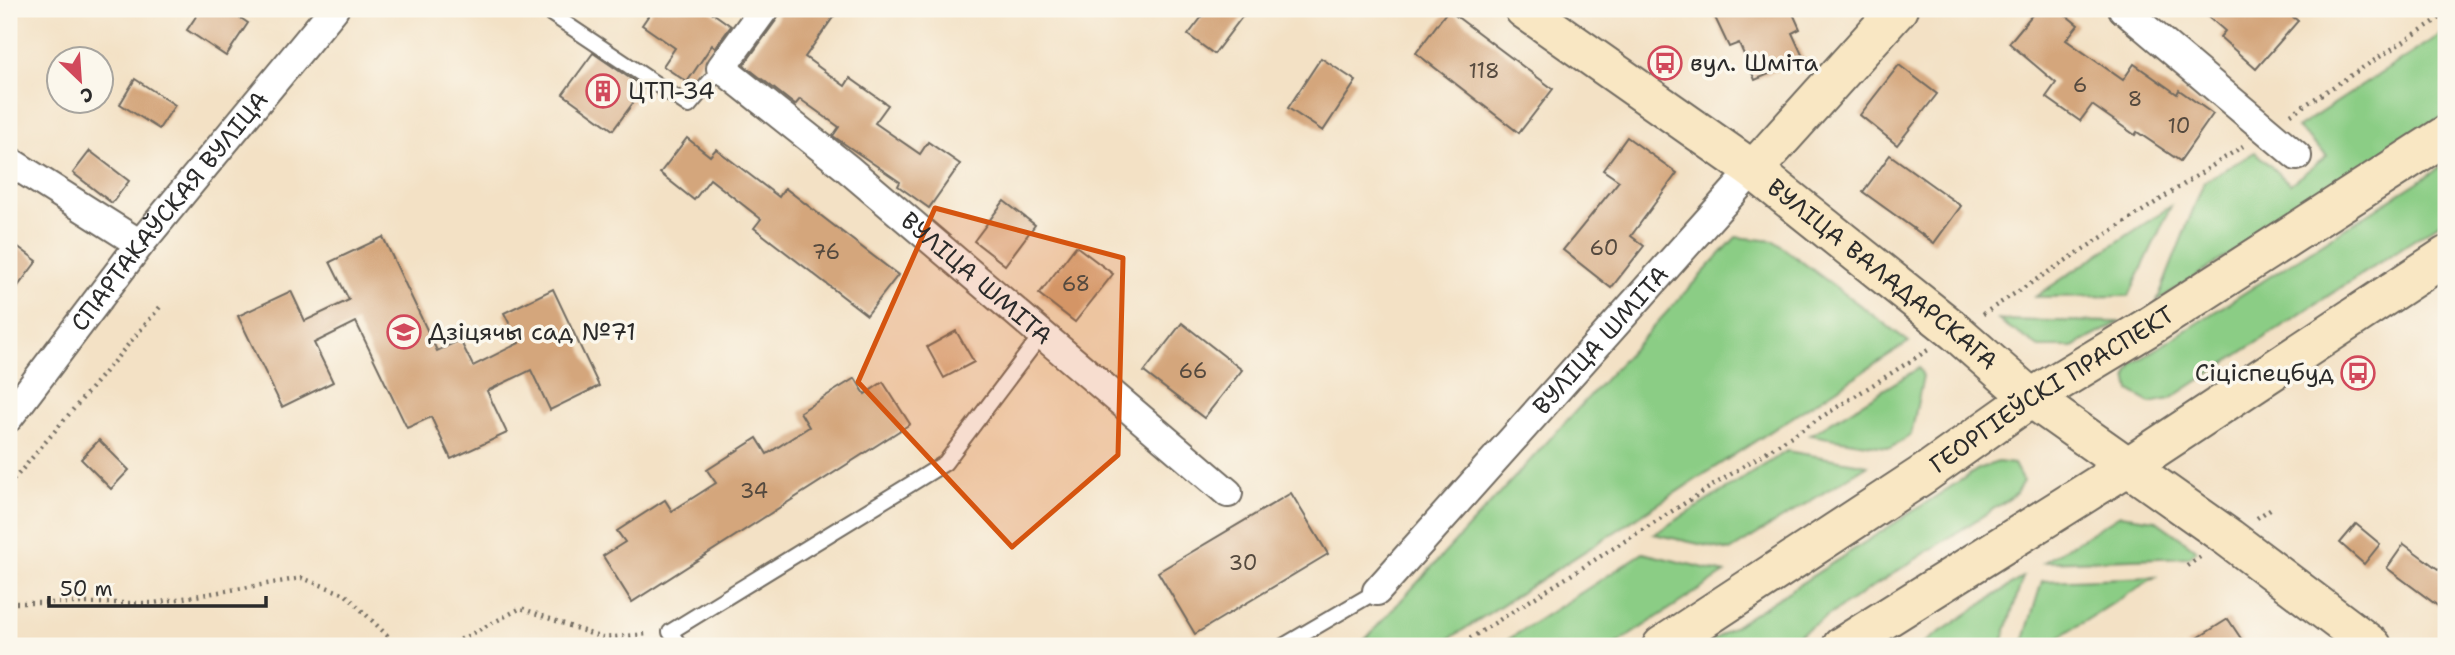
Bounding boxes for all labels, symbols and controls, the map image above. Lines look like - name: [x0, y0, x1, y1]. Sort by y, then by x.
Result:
- bus stop icon: вул. Шміта: [1646, 44, 1684, 82]
- north arrow: [46, 46, 116, 116]
- place label: вул. Шміта: [1690, 47, 1818, 79]
- house number: 118: [1468, 57, 1500, 85]
- house number: 6: [2073, 71, 2087, 99]
- building icon: ЦТП-34: [584, 72, 622, 110]
- place label: ЦТП-34: [628, 75, 715, 107]
- house number: 8: [2128, 85, 2142, 113]
- street label: СПАРТАКАЎСКАЯ ВУЛІЦА: [65, 87, 275, 337]
- house number: 10: [2168, 112, 2190, 140]
- street label: ВУЛІЦА ВАЛАДАРСКАГА: [1761, 171, 2004, 377]
- street label: ВУЛІЦА ШМІТА: [894, 205, 1059, 352]
- house number: 60: [1590, 234, 1618, 262]
- house number: 76: [812, 238, 840, 266]
- street label: ВУЛІЦА ШМІТА: [1526, 259, 1676, 422]
- house number: 68: [1062, 270, 1090, 298]
- street label: ГЕОРГІЕЎСКІ ПРАСПЕКТ: [1923, 298, 2181, 481]
- school or university icon: Дзіцячы сад №71: [385, 313, 423, 351]
- place label: Дзіцячы сад №71: [428, 316, 636, 348]
- bus stop icon: Сіціспецбуд: [2339, 354, 2377, 392]
- house number: 66: [1179, 357, 1207, 385]
- place label: Сіціспецбуд: [2195, 357, 2334, 389]
- house number: 34: [740, 477, 768, 505]
- house number: 30: [1228, 549, 1258, 577]
- scale bar: [49, 564, 266, 608]
- text: 50 m: [60, 575, 113, 603]

